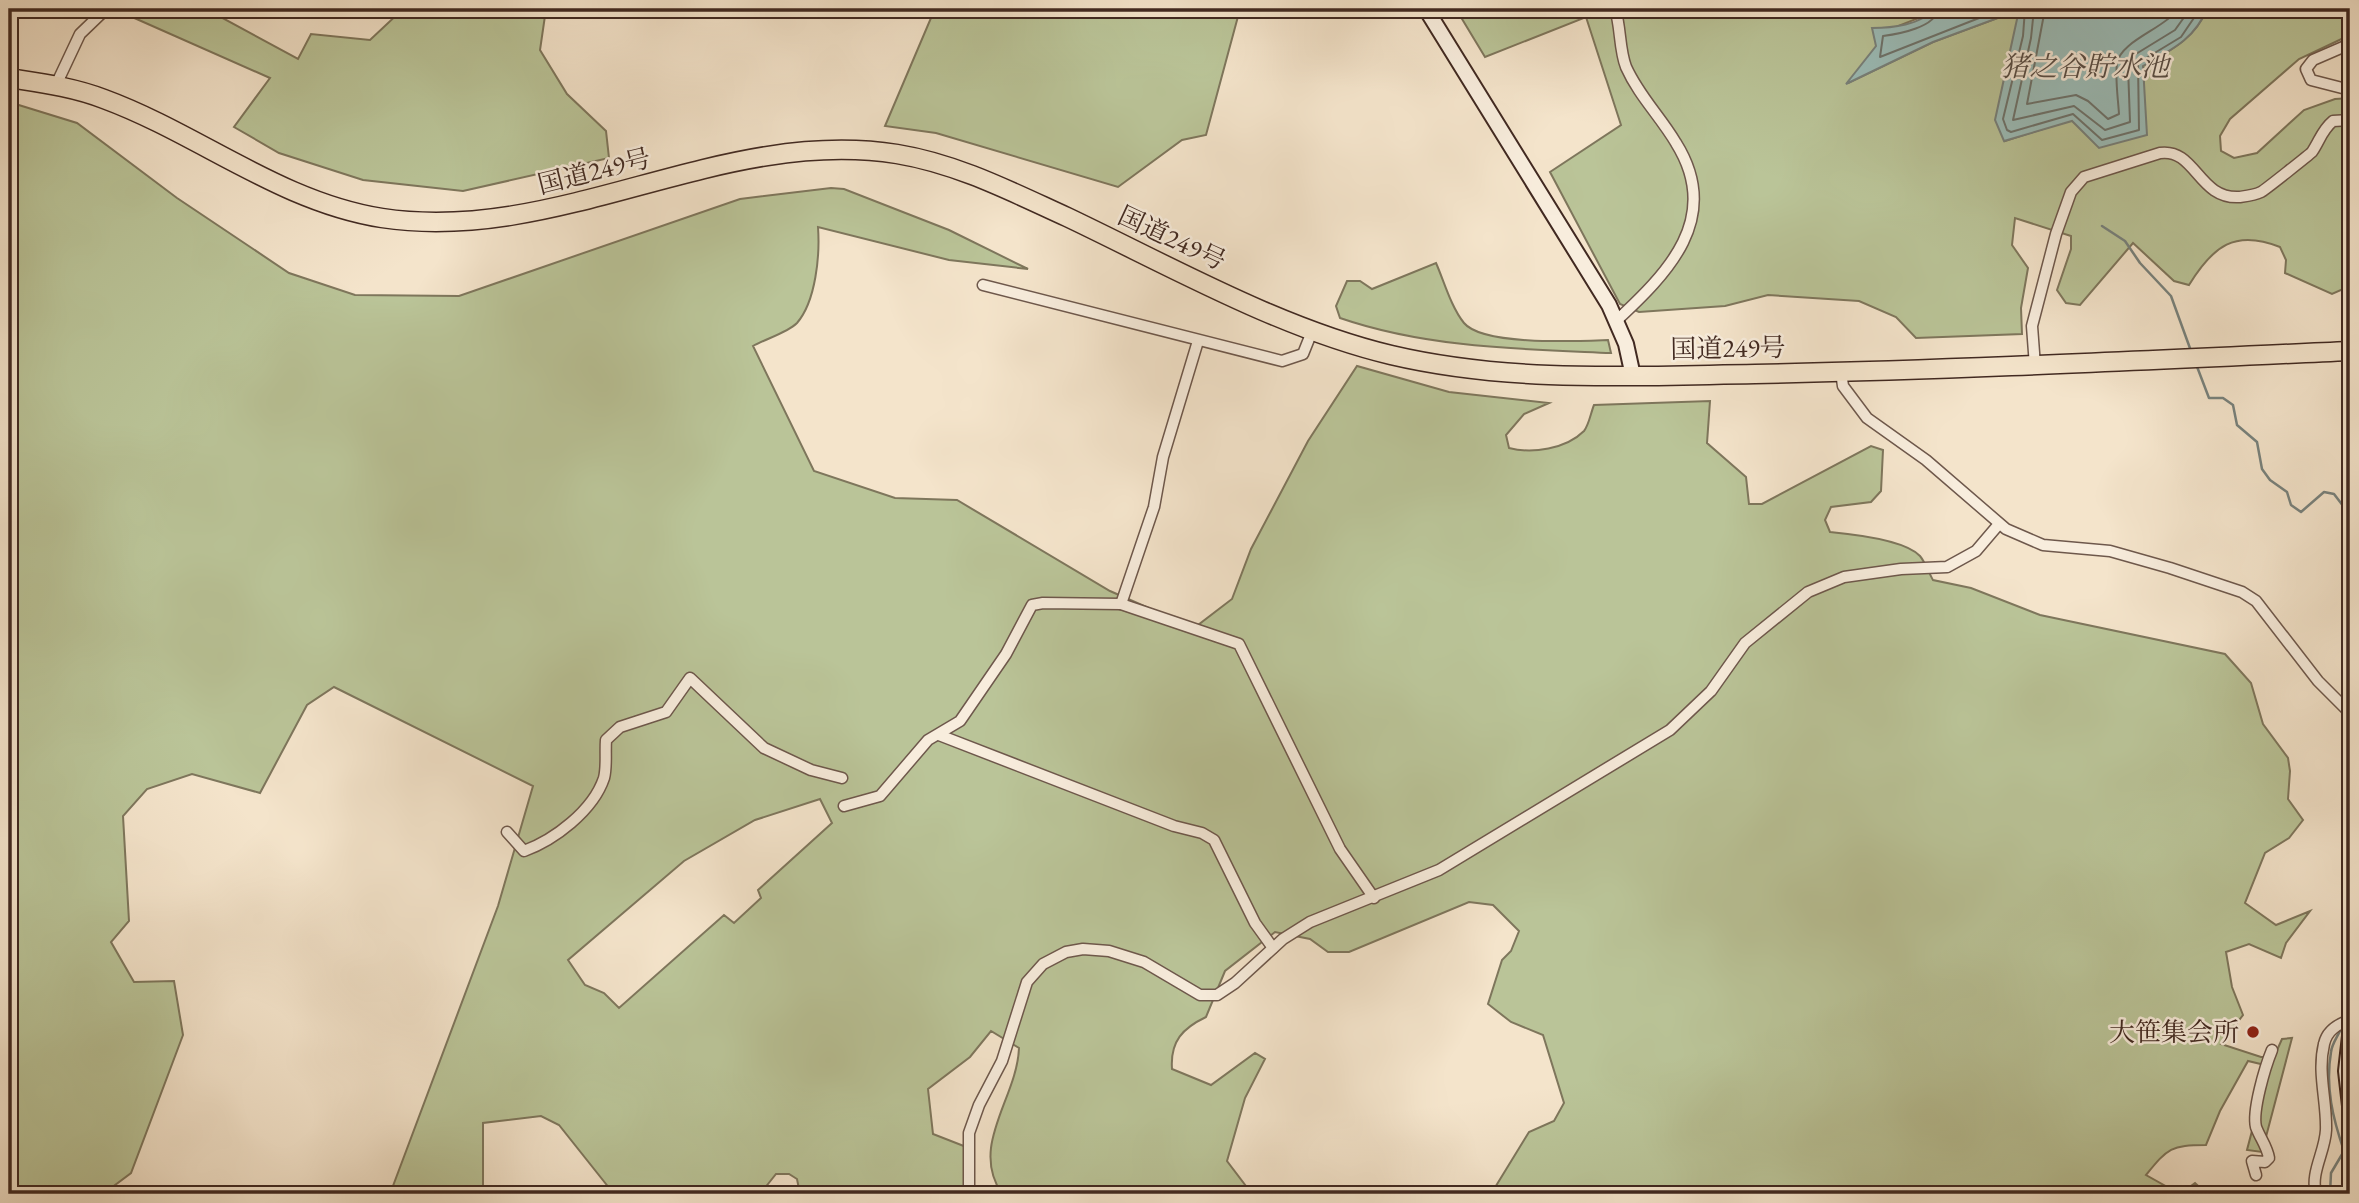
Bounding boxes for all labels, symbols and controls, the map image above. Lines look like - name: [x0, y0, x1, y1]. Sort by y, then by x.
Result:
- water label: 猪之谷貯水池: [2001, 48, 2172, 84]
- street label: 国道249号: [534, 141, 654, 201]
- street label: 国道249号: [1112, 198, 1232, 278]
- street label: 国道249号: [1670, 330, 1786, 366]
- place label: 大笹集会所: [2109, 1015, 2239, 1049]
- marker: 大笹集会所: [2245, 1024, 2261, 1040]

